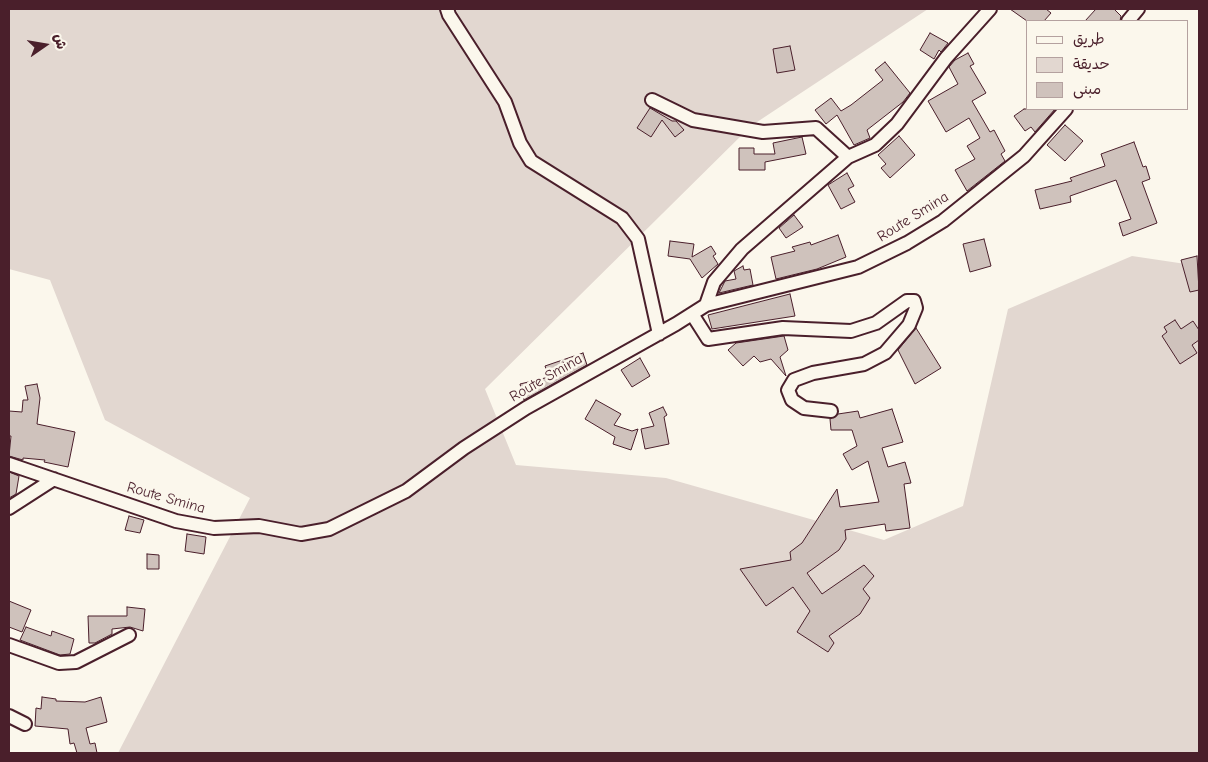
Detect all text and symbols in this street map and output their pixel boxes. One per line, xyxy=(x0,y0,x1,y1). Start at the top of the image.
north arrow xyxy=(20,20,70,70)
legend xyxy=(1026,20,1188,110)
text: طريق xyxy=(1073,30,1105,48)
text: ش xyxy=(50,32,70,51)
text: حديقة xyxy=(1073,55,1110,73)
text: مبنى xyxy=(1073,80,1101,98)
street label: Route Smina xyxy=(874,188,952,246)
street label: Route Smina xyxy=(506,350,586,406)
street label: Route Smina xyxy=(125,478,207,518)

